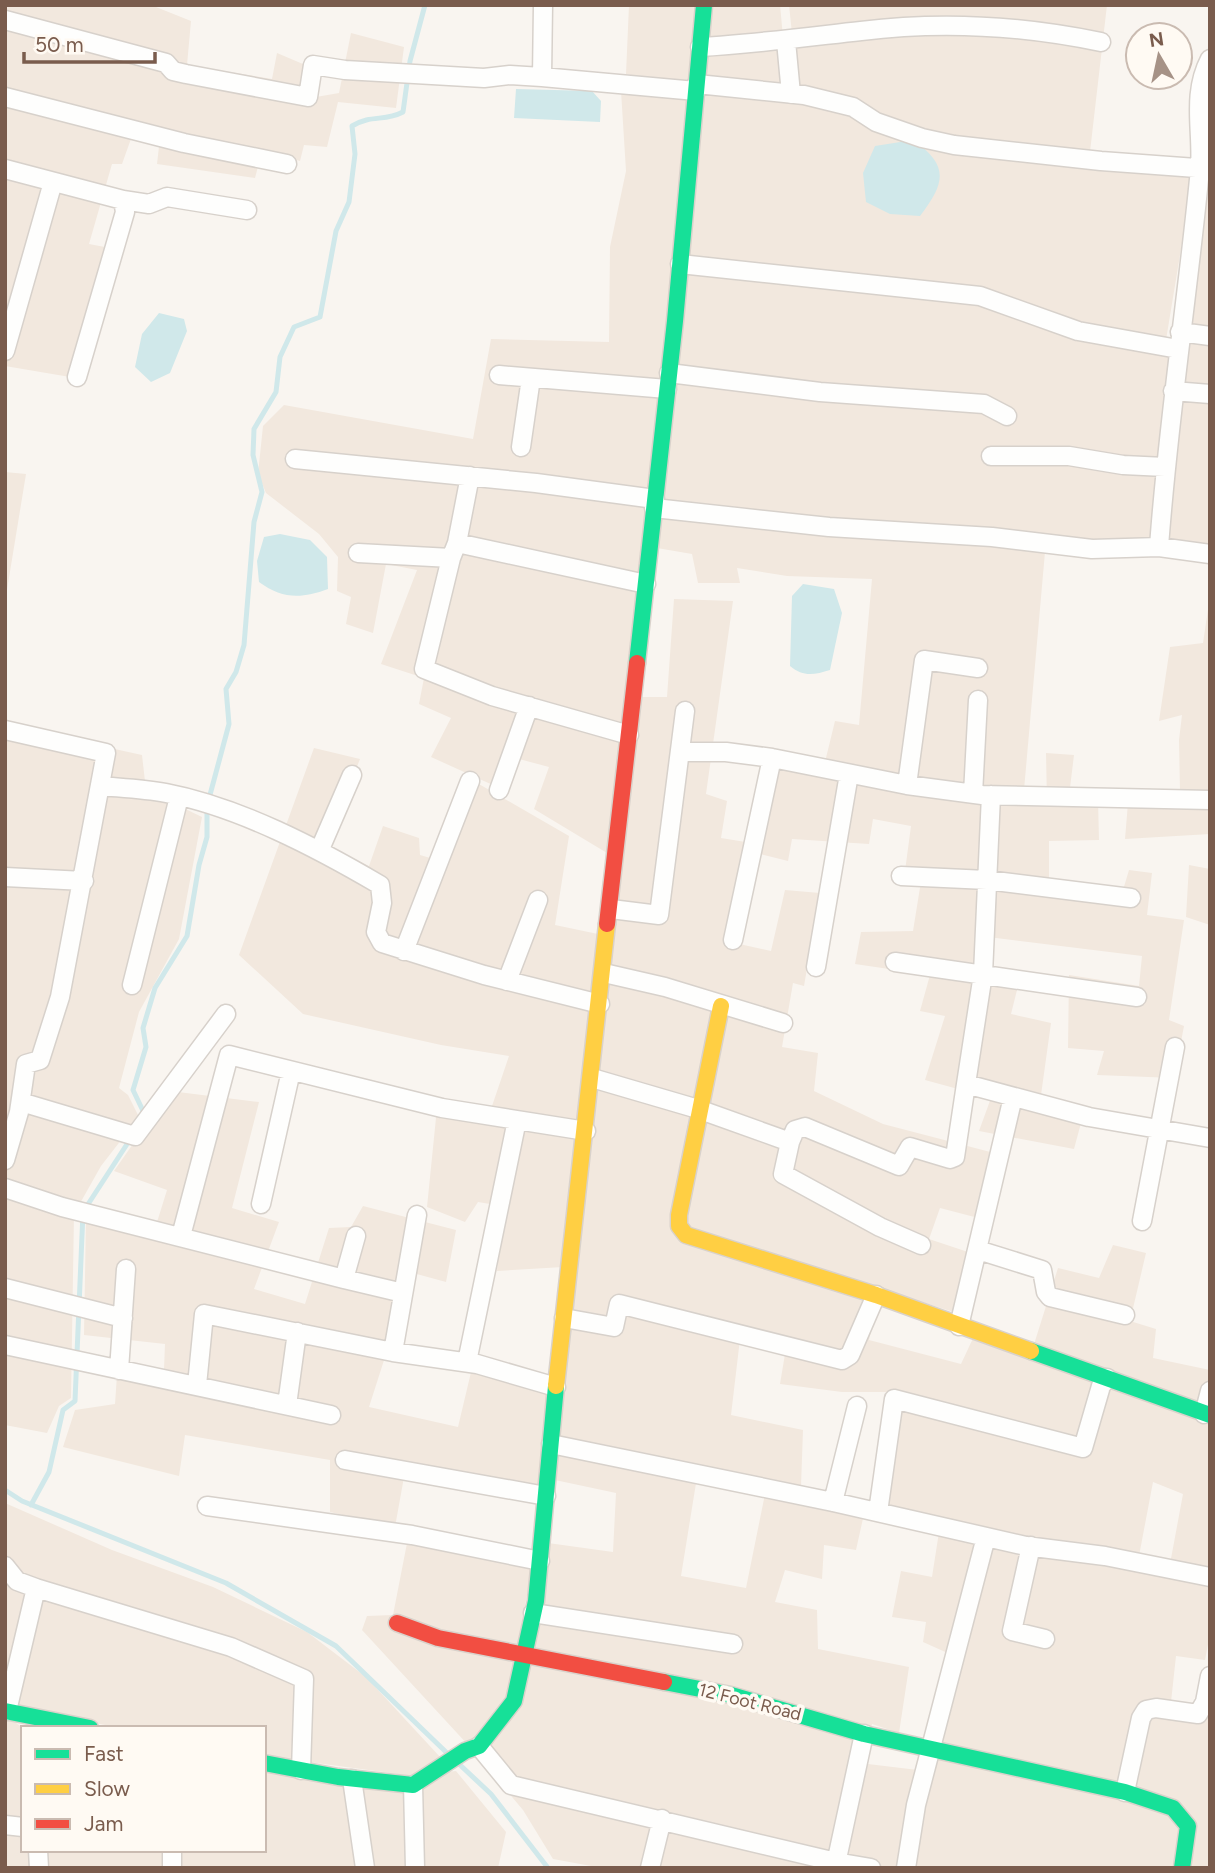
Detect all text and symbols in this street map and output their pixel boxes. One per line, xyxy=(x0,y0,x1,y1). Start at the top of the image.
scale bar xyxy=(24,21,156,65)
north arrow xyxy=(1124,21,1194,91)
text: N xyxy=(1147,27,1165,52)
text: 50 m xyxy=(35,32,84,57)
street label: 12 Foot Road xyxy=(696,1679,804,1725)
legend xyxy=(21,1726,266,1852)
text: Fast xyxy=(84,1741,124,1766)
text: Slow xyxy=(84,1776,130,1801)
text: Jam xyxy=(84,1811,123,1836)

